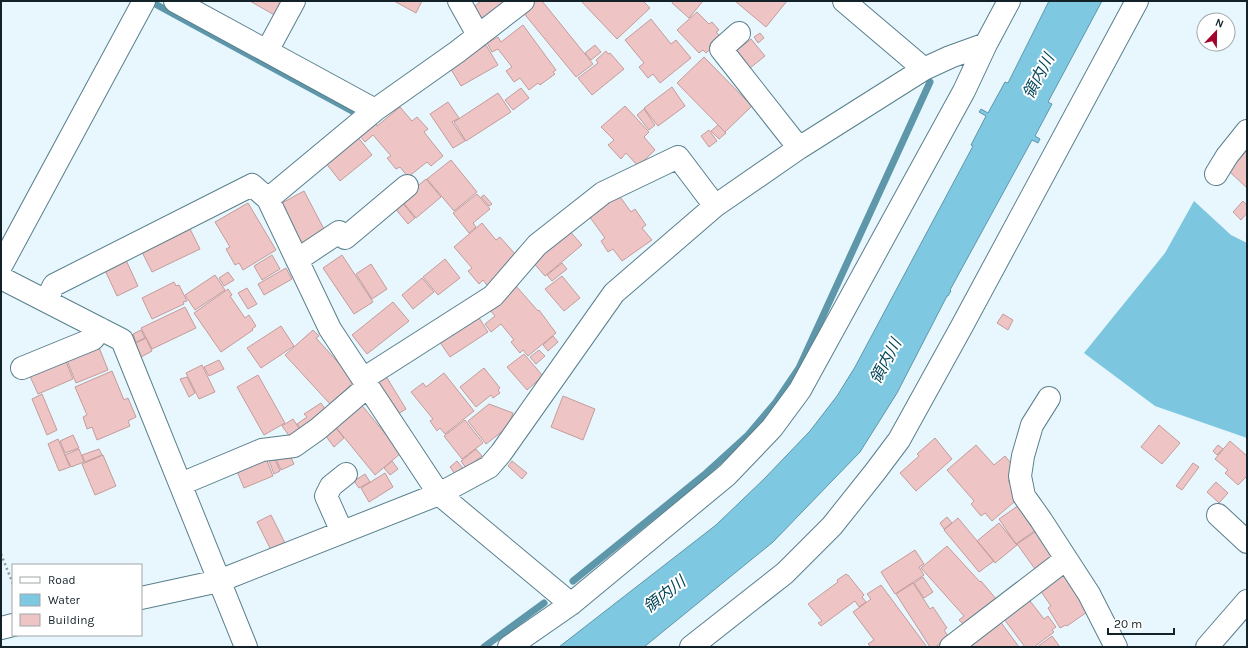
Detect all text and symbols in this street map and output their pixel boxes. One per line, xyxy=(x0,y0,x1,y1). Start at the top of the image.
north arrow xyxy=(1196,12,1236,52)
text: N xyxy=(1213,16,1226,31)
water label: 領内川 xyxy=(1019,49,1059,102)
water label: 領内川 xyxy=(866,334,906,387)
legend xyxy=(12,564,142,636)
water label: 領内川 xyxy=(640,571,691,617)
text: Road xyxy=(48,573,76,587)
text: Water xyxy=(48,593,81,607)
scale bar xyxy=(1108,610,1174,636)
text: Building xyxy=(48,613,95,627)
text: 20 m xyxy=(1114,617,1142,631)

